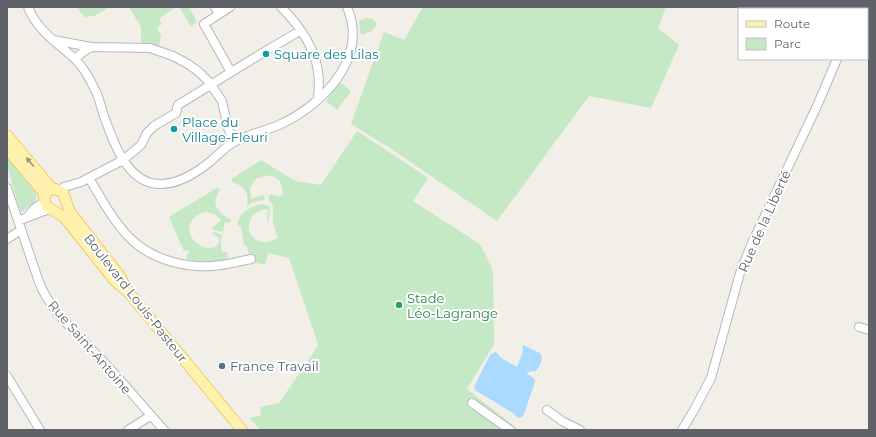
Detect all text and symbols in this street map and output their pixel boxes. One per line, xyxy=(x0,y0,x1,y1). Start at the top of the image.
legend xyxy=(738,8,868,60)
text: Route xyxy=(774,16,810,31)
text: Parc xyxy=(774,36,801,51)
place label: Square des Lilas xyxy=(274,46,379,62)
marker: Square des Lilas xyxy=(261,49,271,59)
place label: Place du Village-Fleuri xyxy=(182,114,268,145)
marker: Place du Village-Fleuri xyxy=(169,124,179,134)
one-way arrow xyxy=(25,157,34,168)
street label: Rue de la Liberté xyxy=(734,167,794,275)
street label: Boulevard Louis-Pasteur xyxy=(81,230,191,366)
place label: Stade Léo-Lagrange xyxy=(407,290,498,321)
street label: Rue Saint-Antoine xyxy=(45,297,135,397)
marker: Stade Léo-Lagrange xyxy=(394,300,404,310)
place label: France Travail xyxy=(230,358,319,374)
marker: France Travail xyxy=(217,361,227,371)

